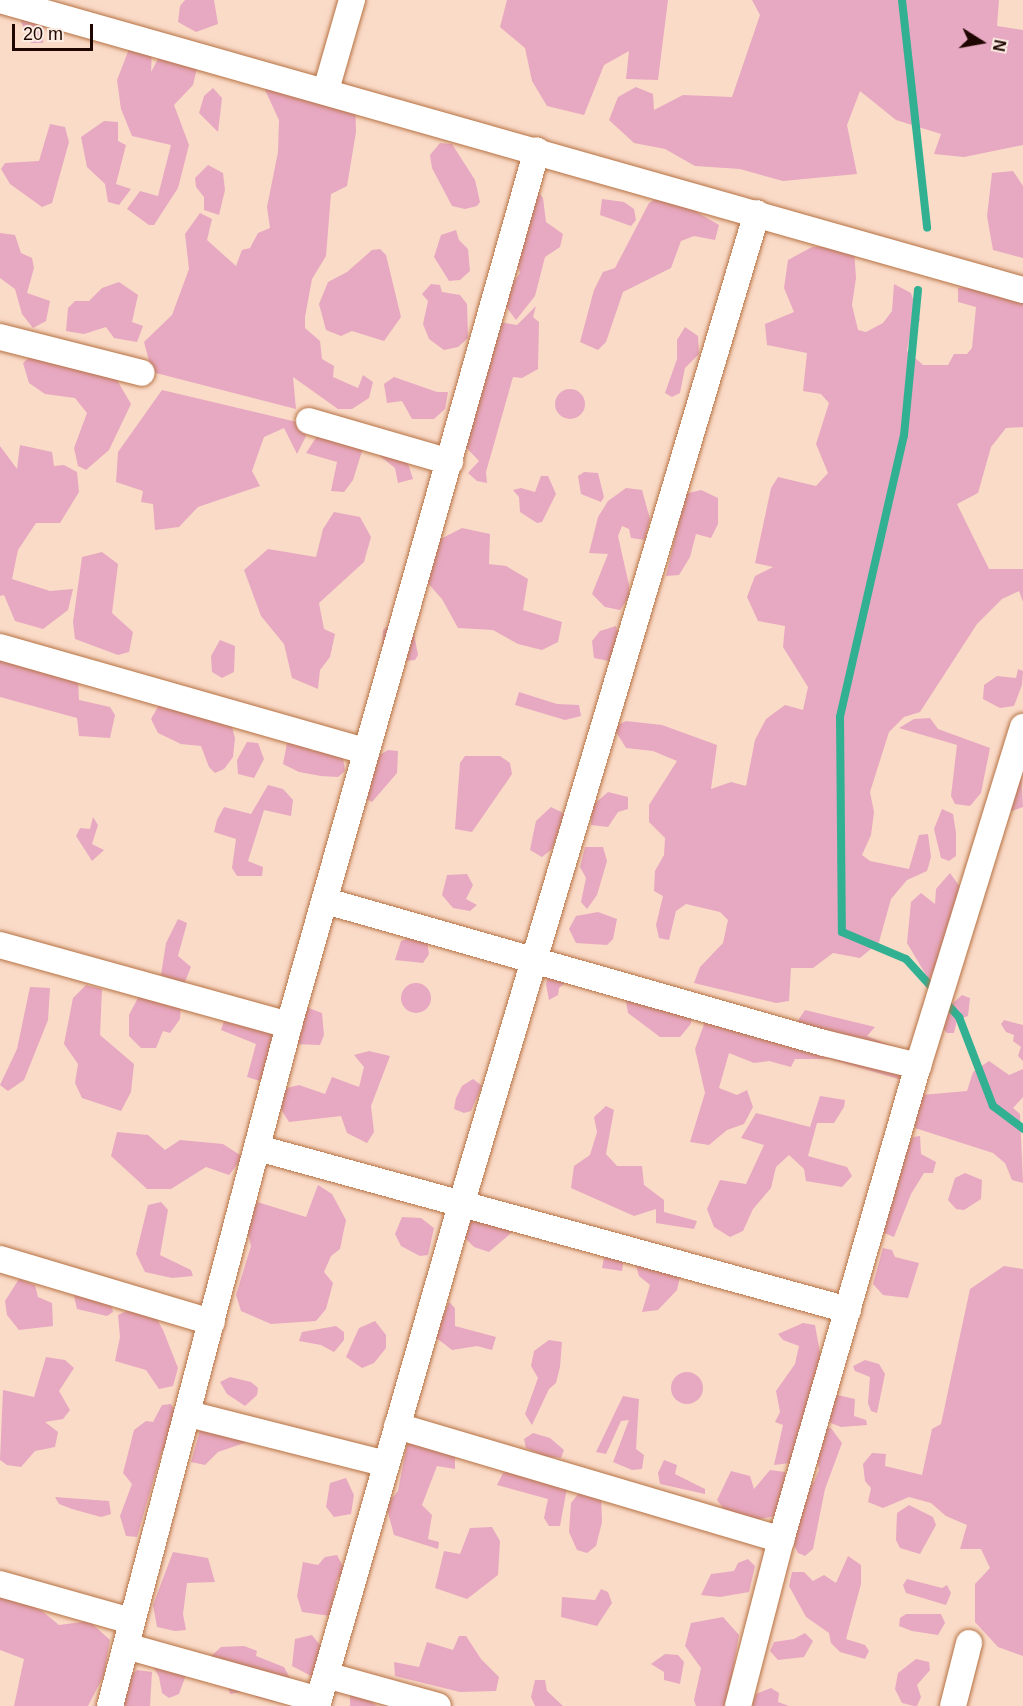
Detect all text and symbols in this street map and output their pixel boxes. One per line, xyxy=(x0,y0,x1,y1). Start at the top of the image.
scale bar xyxy=(15,12,96,50)
north arrow xyxy=(951,12,1011,72)
text: 20 m xyxy=(23,24,63,44)
text: N xyxy=(990,38,1009,53)

